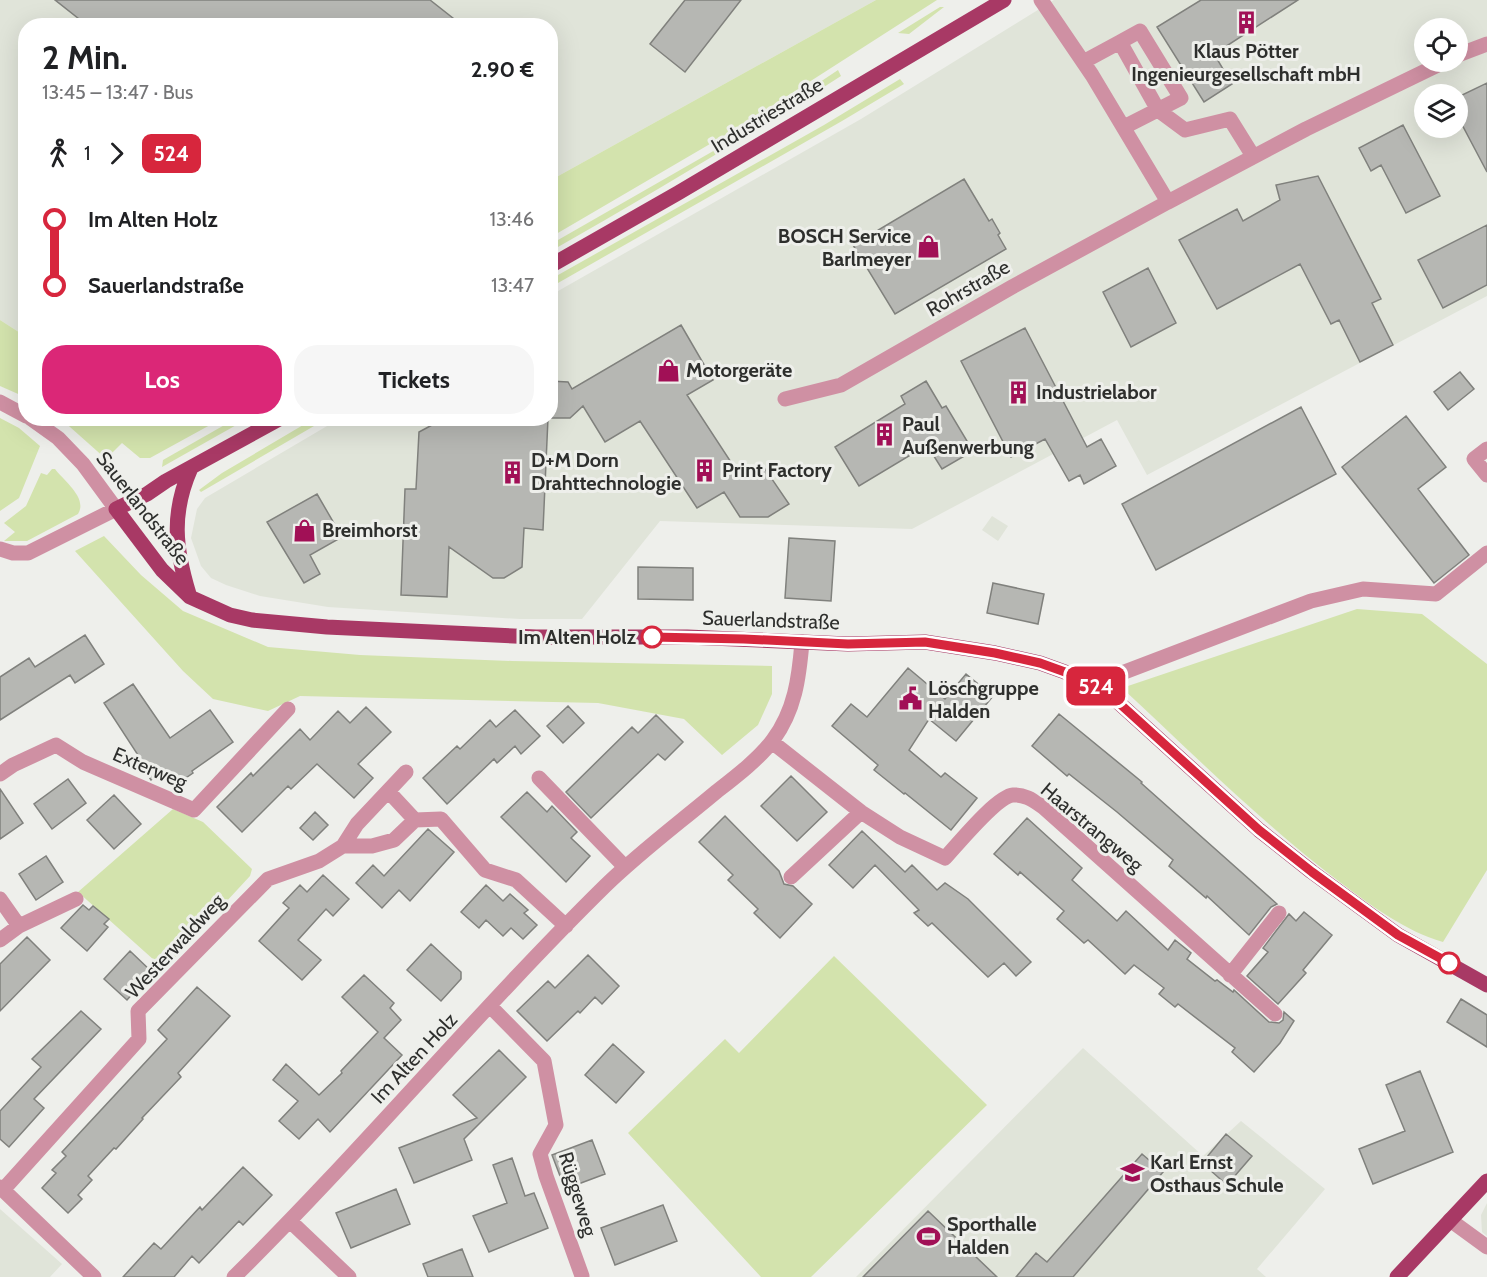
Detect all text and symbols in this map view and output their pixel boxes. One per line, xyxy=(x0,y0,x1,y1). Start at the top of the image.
building icon: Klaus Pötter Ingenieurgesellschaft mbH xyxy=(1233,10,1259,36)
map controls xyxy=(1414,18,1468,138)
button: locate xyxy=(1414,18,1468,72)
text: 2 Min. xyxy=(42,37,128,77)
place label: Klaus Pötter Ingenieurgesellschaft mbH xyxy=(1131,39,1361,86)
text: 2.90 € xyxy=(471,56,534,83)
street label: Industriestraße xyxy=(707,72,827,158)
text: 13:45 – 13:47 · Bus xyxy=(42,80,193,104)
button: layers xyxy=(1414,84,1468,138)
icon: walk xyxy=(42,137,75,170)
icon: forward xyxy=(100,137,133,170)
text: 1 xyxy=(84,141,91,165)
text: 524 xyxy=(154,141,189,166)
text: Im Alten Holz xyxy=(88,206,218,233)
text: 13:46 xyxy=(490,207,534,231)
place label: BOSCH Service Barlmeyer xyxy=(778,224,911,271)
shop icon: BOSCH Service Barlmeyer xyxy=(916,234,942,260)
street label: Rohrstraße xyxy=(922,255,1014,321)
text: Sauerlandstraße xyxy=(88,272,244,299)
text: 13:47 xyxy=(491,273,534,297)
button: Los xyxy=(42,345,282,414)
button: Tickets xyxy=(294,345,534,414)
shop icon: Motorgeräte xyxy=(655,357,681,383)
place label: Motorgeräte xyxy=(686,358,792,382)
building icon: Industrielabor xyxy=(1005,379,1031,405)
place label: Industrielabor xyxy=(1036,380,1157,404)
place label: Paul Außenwerbung xyxy=(902,412,1034,459)
building icon: Paul Außenwerbung xyxy=(871,422,897,448)
street label: Sauerlandstraße xyxy=(91,446,195,570)
place label: D+M Dorn Drahttechnologie xyxy=(531,448,681,495)
building icon: Print Factory xyxy=(691,457,717,483)
place label: Print Factory xyxy=(722,458,832,482)
building icon: D+M Dorn Drahttechnologie xyxy=(500,459,526,485)
shop icon: Breimhorst xyxy=(291,517,317,543)
place label: Breimhorst xyxy=(322,518,418,542)
street label: Sauerlandstraße xyxy=(702,606,840,634)
place label: Im Alten Holz xyxy=(518,625,637,649)
marker: Im Alten Holz xyxy=(641,626,663,648)
line badge: 524 xyxy=(1062,666,1130,706)
text: 524 xyxy=(1078,674,1114,699)
place label: Löschgruppe Halden xyxy=(928,676,1039,723)
public building icon: Löschgruppe Halden xyxy=(897,686,923,712)
street label: Exterweg xyxy=(109,742,192,795)
street label: Haarstrangweg xyxy=(1036,777,1149,877)
street label: Westerwaldweg xyxy=(120,888,230,1003)
unlabelled marker xyxy=(1438,952,1460,974)
street label: Im Alten Holz xyxy=(366,1008,462,1108)
street label: Rüggeweg xyxy=(554,1149,603,1240)
place label: Karl Ernst Osthaus Schule xyxy=(1150,1150,1283,1197)
school or university icon: Karl Ernst Osthaus Schule xyxy=(1119,1160,1145,1186)
place label: Sporthalle Halden xyxy=(947,1212,1037,1259)
sports icon: Sporthalle Halden xyxy=(916,1223,942,1249)

